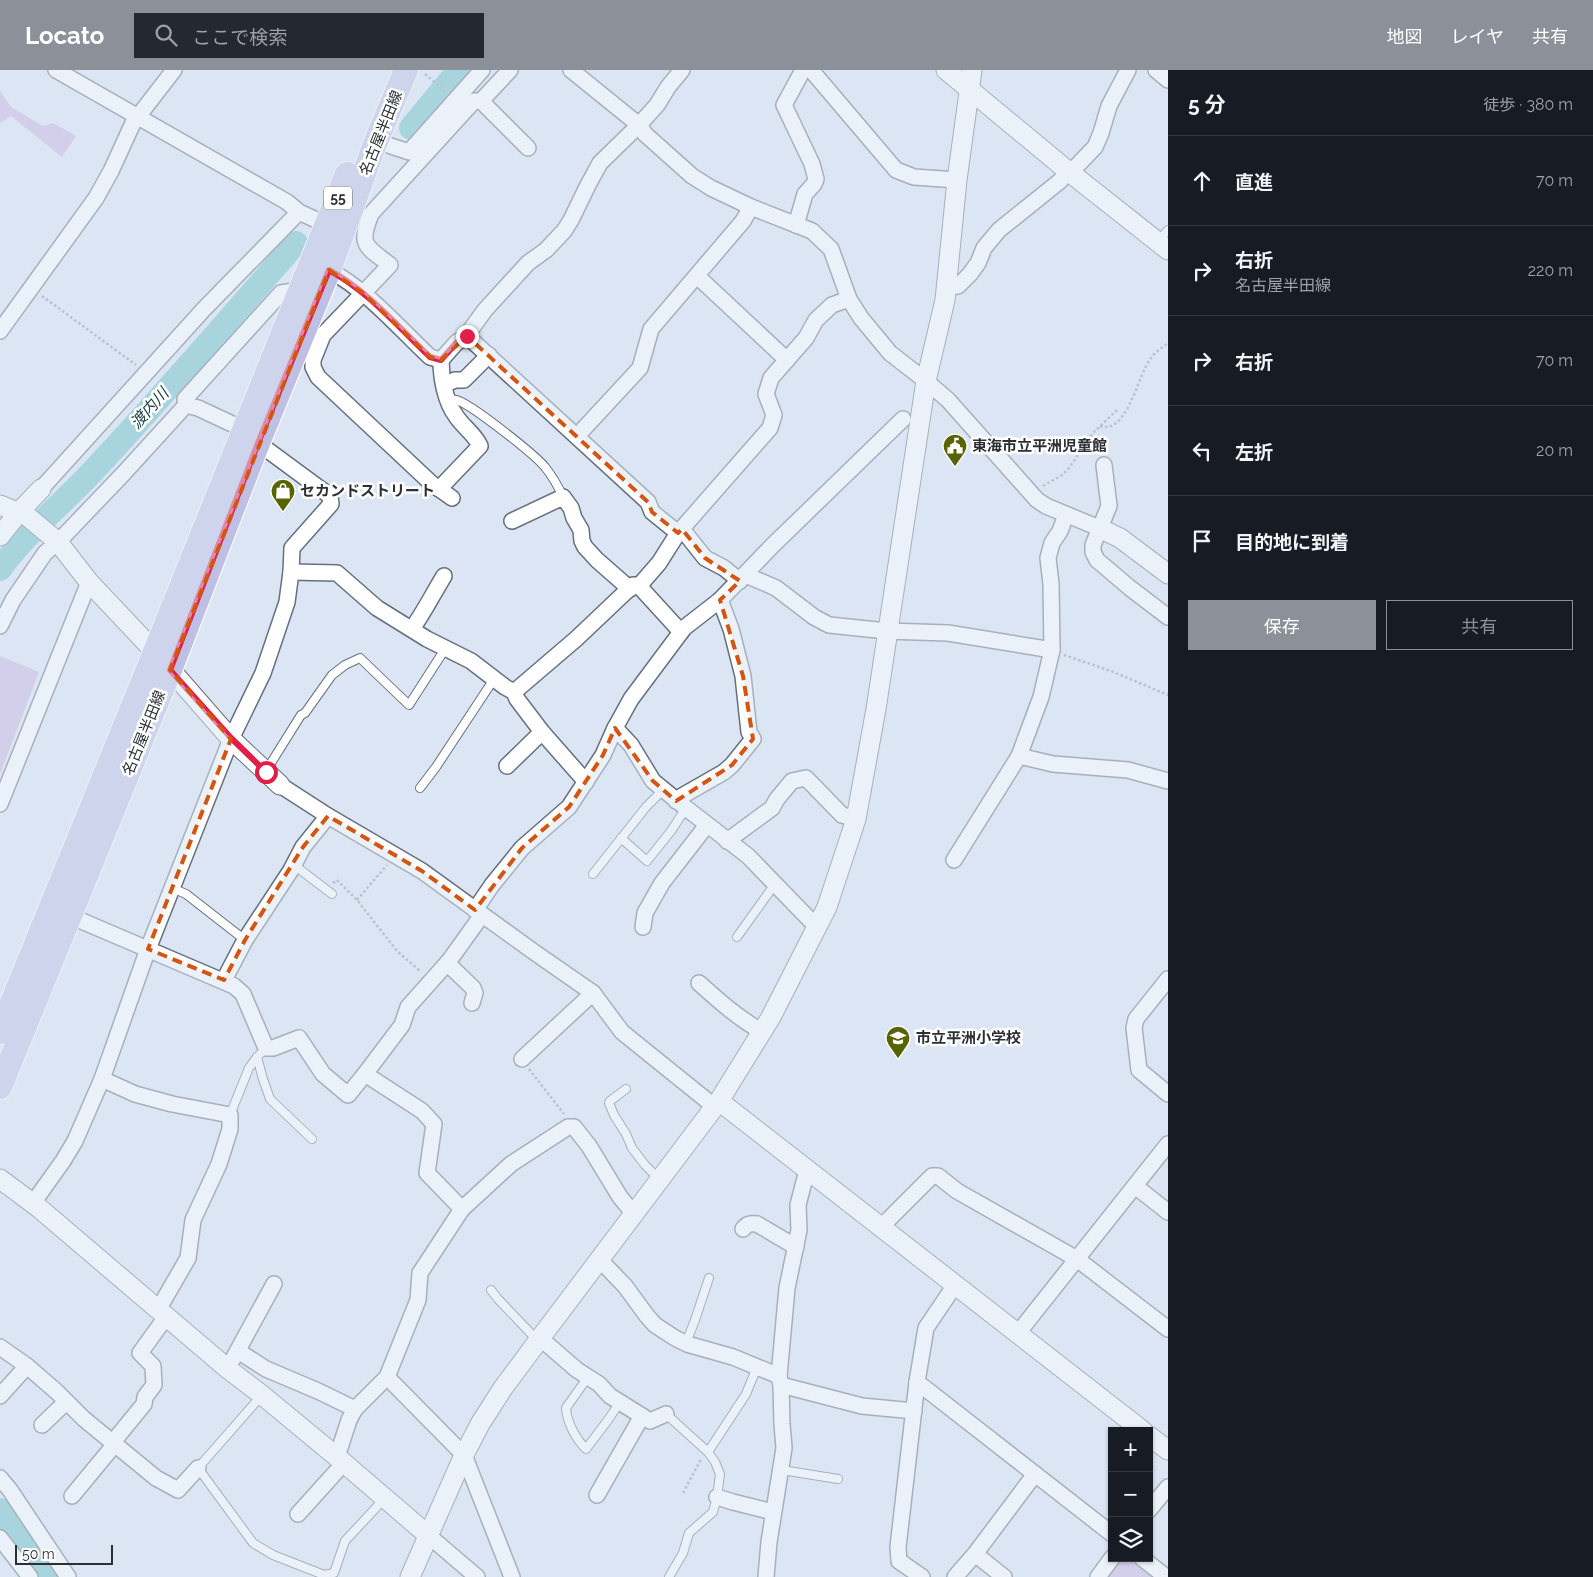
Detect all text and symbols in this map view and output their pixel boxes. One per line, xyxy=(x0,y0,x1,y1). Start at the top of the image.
search box xyxy=(134,13,484,58)
text: Locato xyxy=(25,21,104,50)
icon: search xyxy=(152,21,180,49)
text: ここで検索 xyxy=(192,26,287,48)
text: 地図 xyxy=(1387,26,1423,47)
text: レイヤ xyxy=(1451,26,1504,47)
text: 共有 xyxy=(1532,26,1568,47)
street label: 名古屋半田線 xyxy=(356,88,406,178)
text: 5 分 xyxy=(1188,92,1226,117)
text: 徒歩 · 380 m xyxy=(1483,95,1573,114)
icon: ahead xyxy=(1188,167,1216,195)
text: 直進 xyxy=(1235,171,1273,193)
text: 70 m xyxy=(1536,171,1573,190)
road number: 55 xyxy=(324,186,352,210)
text: 右折 xyxy=(1235,249,1273,271)
icon: right xyxy=(1188,257,1216,285)
text: 220 m xyxy=(1528,261,1573,280)
text: 名古屋半田線 xyxy=(1235,276,1331,295)
route end xyxy=(456,325,479,348)
icon: right xyxy=(1188,347,1216,375)
text: 右折 xyxy=(1235,351,1273,373)
text: 70 m xyxy=(1536,351,1573,370)
water label: 渡内川 xyxy=(126,383,174,433)
public building icon: 東海市立平洲児童館 xyxy=(942,433,968,467)
place label: 東海市立平洲児童館 xyxy=(972,437,1107,455)
icon: left xyxy=(1188,437,1216,465)
text: 左折 xyxy=(1235,441,1273,463)
text: 20 m xyxy=(1536,441,1573,460)
shop icon: セカンドストリート xyxy=(270,478,296,512)
place label: セカンドストリート xyxy=(300,482,435,500)
icon: arrive xyxy=(1188,527,1216,555)
text: 目的地に到着 xyxy=(1235,531,1349,553)
button: 保存 xyxy=(1188,600,1376,650)
button: 共有 xyxy=(1386,600,1573,650)
street label: 名古屋半田線 xyxy=(119,688,169,778)
route start xyxy=(255,761,278,784)
school or university icon: 市立平洲小学校 xyxy=(885,1025,911,1059)
place label: 市立平洲小学校 xyxy=(916,1029,1021,1047)
map controls xyxy=(1108,1427,1153,1562)
button: + xyxy=(1108,1427,1153,1472)
button: − xyxy=(1108,1472,1153,1517)
button: layers xyxy=(1108,1517,1153,1562)
scale bar xyxy=(15,1542,112,1565)
text: 50 m xyxy=(22,1546,55,1562)

